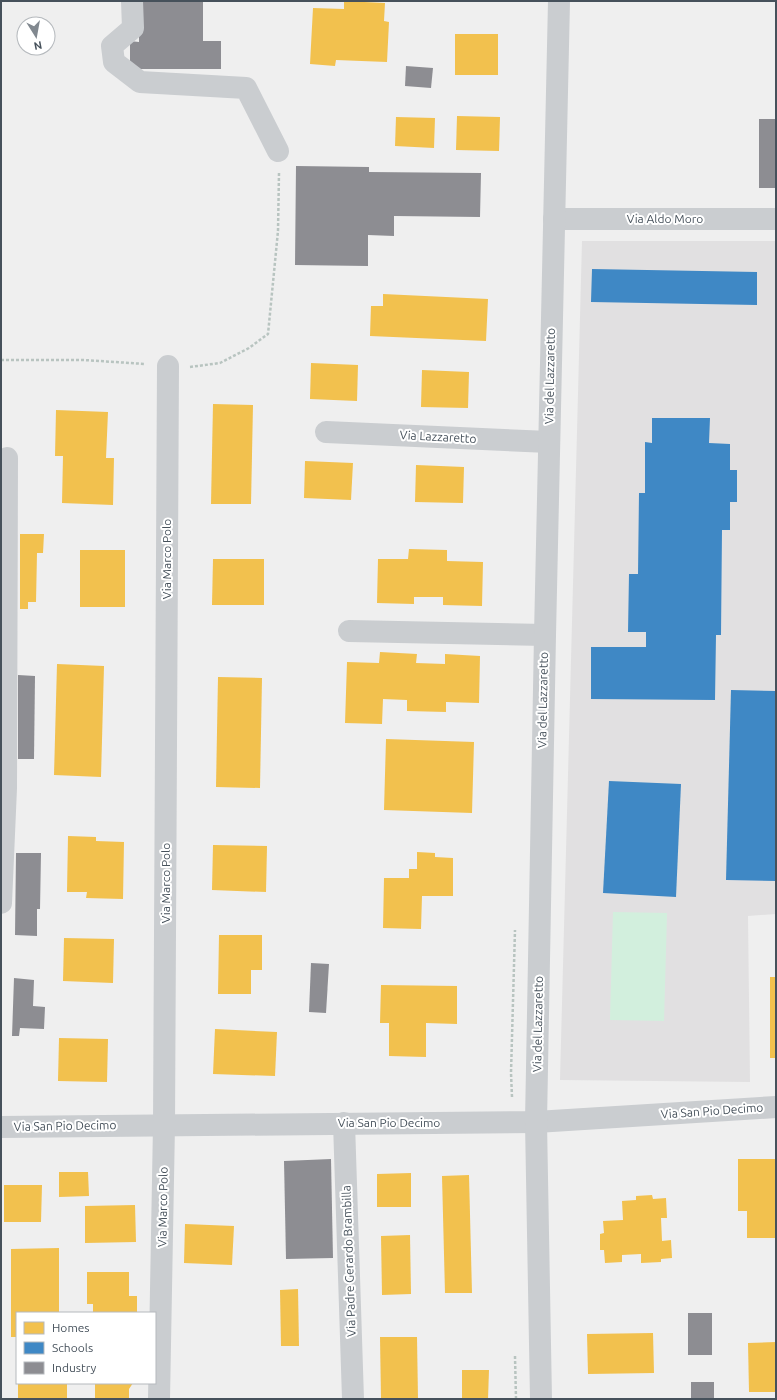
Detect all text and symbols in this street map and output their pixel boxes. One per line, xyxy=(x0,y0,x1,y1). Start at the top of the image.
north arrow xyxy=(16,16,56,56)
text: N xyxy=(33,39,43,52)
street label: Via Aldo Moro xyxy=(627,212,703,225)
street label: Via del Lazzaretto xyxy=(542,328,557,424)
street label: Via Lazzaretto xyxy=(399,428,477,445)
street label: Via Marco Polo xyxy=(160,519,173,599)
street label: Via del Lazzaretto xyxy=(535,652,550,748)
street label: Via Marco Polo xyxy=(159,843,172,923)
street label: Via del Lazzaretto xyxy=(530,976,545,1072)
street label: Via San Pio Decimo xyxy=(660,1100,764,1121)
street label: Via San Pio Decimo xyxy=(338,1116,440,1129)
street label: Via San Pio Decimo xyxy=(14,1118,116,1133)
street label: Via Marco Polo xyxy=(155,1167,170,1247)
street label: Via Padre Gerardo Brambilla xyxy=(339,1185,358,1337)
legend xyxy=(16,1312,156,1384)
text: Homes xyxy=(52,1321,90,1334)
text: Schools xyxy=(52,1341,93,1354)
text: Industry xyxy=(52,1361,97,1374)

